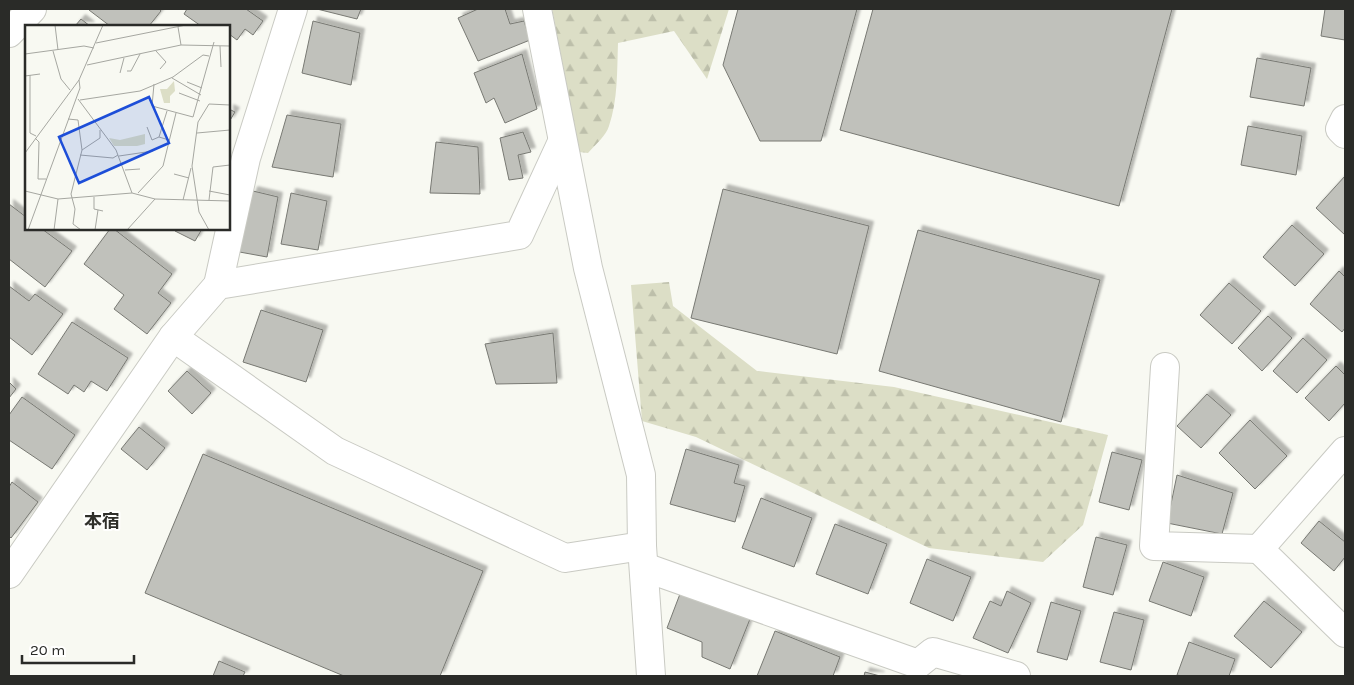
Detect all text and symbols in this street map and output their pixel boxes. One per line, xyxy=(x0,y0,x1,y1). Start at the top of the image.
inset map xyxy=(25,25,230,230)
district label: 本宿 xyxy=(84,510,120,532)
scale bar xyxy=(22,632,135,664)
text: 20 m xyxy=(30,641,65,659)

